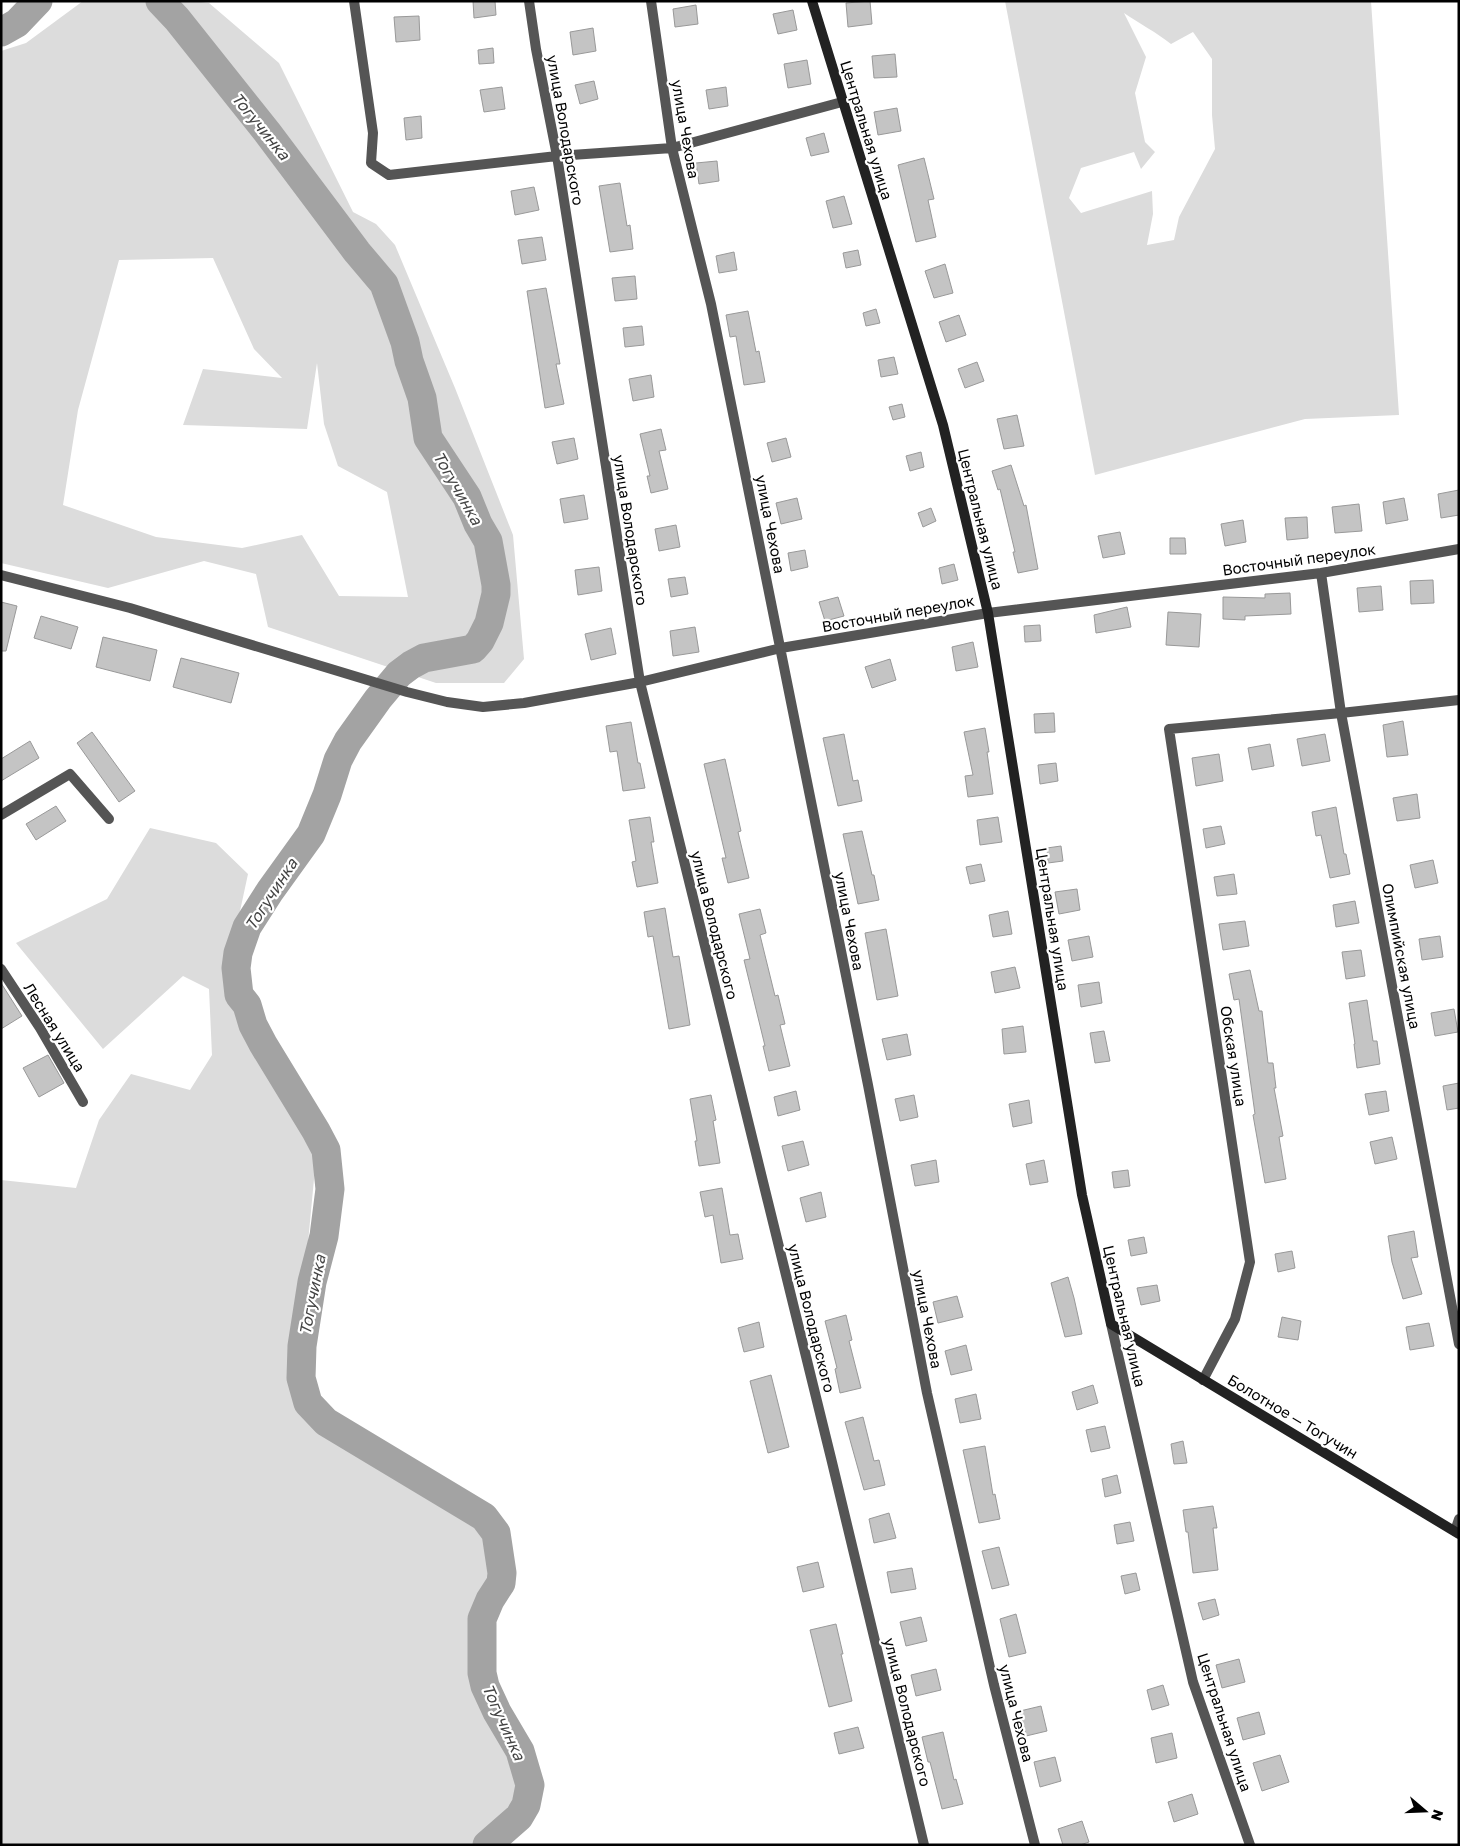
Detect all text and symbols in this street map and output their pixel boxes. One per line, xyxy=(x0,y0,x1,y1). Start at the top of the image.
street label: улица Володарского xyxy=(544,53,588,207)
street label: Центральная улица xyxy=(837,58,897,202)
street label: улица Чехова xyxy=(668,78,704,180)
water label: Тогучинка xyxy=(228,88,295,165)
street label: Центральная улица xyxy=(955,447,1007,591)
water label: Тогучинка xyxy=(429,448,487,529)
street label: улица Володарского xyxy=(610,453,652,607)
street label: улица Чехова xyxy=(753,473,789,575)
street label: Восточный переулок xyxy=(1221,539,1377,579)
street label: Восточный переулок xyxy=(820,591,976,635)
street label: Центральная улица xyxy=(1033,846,1073,992)
street label: улица Володарского xyxy=(688,849,742,1001)
water label: Тогучинка xyxy=(240,854,302,934)
street label: улица Чехова xyxy=(832,870,868,972)
street label: Олимпийская улица xyxy=(1379,882,1425,1030)
street label: Лесная улица xyxy=(20,979,90,1075)
street label: Обская улица xyxy=(1217,1005,1251,1107)
street label: улица Володарского xyxy=(785,1242,839,1394)
street label: Центральная улица xyxy=(1100,1243,1150,1389)
water label: Тогучинка xyxy=(294,1252,330,1337)
street label: улица Чехова xyxy=(910,1268,946,1370)
street label: Болотное — Тогучин xyxy=(1225,1370,1361,1462)
street label: улица Володарского xyxy=(881,1636,935,1788)
street label: Центральная улица xyxy=(1194,1650,1256,1794)
street label: улица Чехова xyxy=(996,1662,1038,1764)
water label: Тогучинка xyxy=(478,1681,530,1764)
north arrow xyxy=(1400,1786,1450,1836)
text: N xyxy=(1428,1808,1448,1823)

